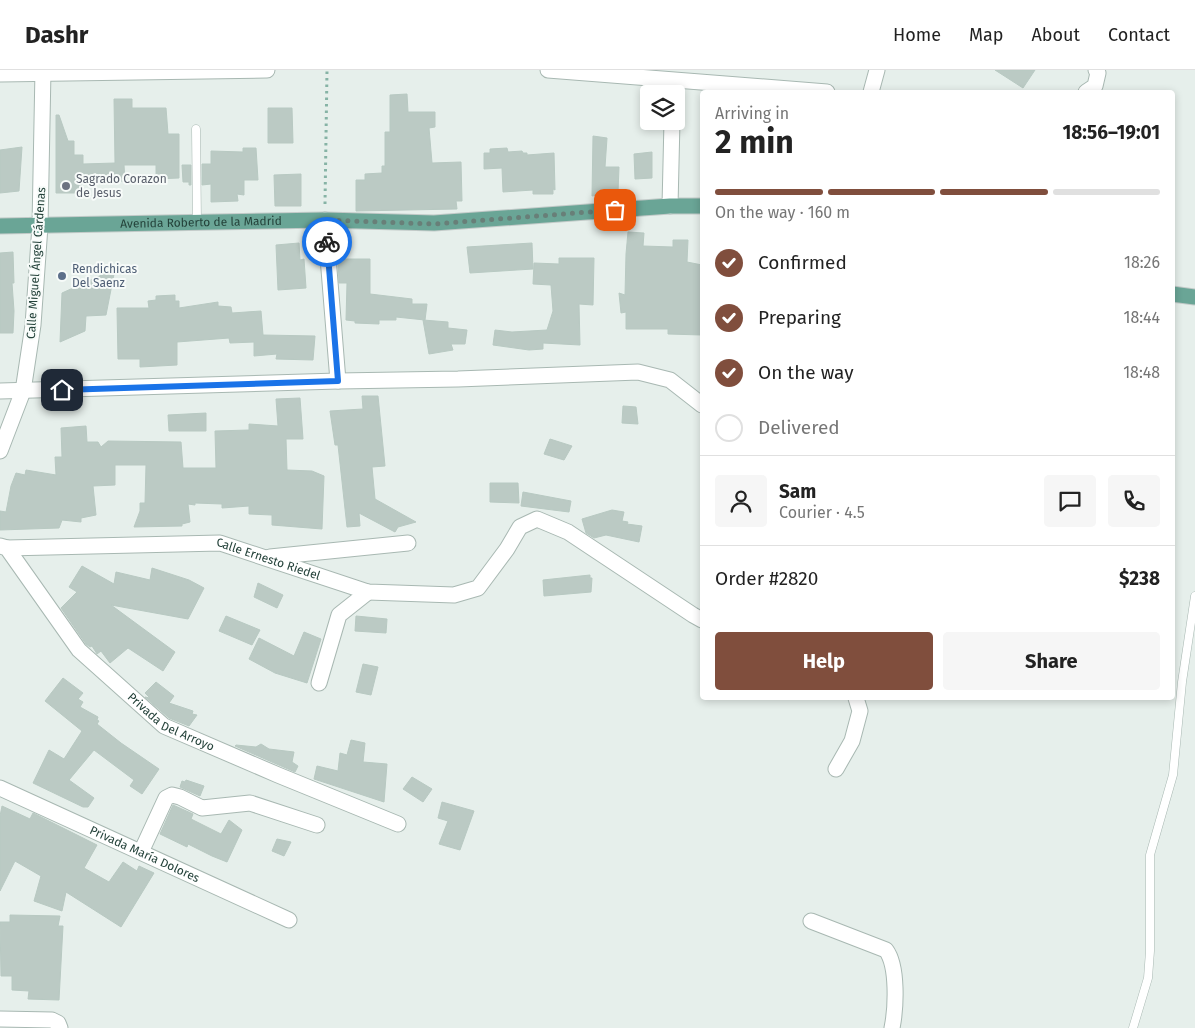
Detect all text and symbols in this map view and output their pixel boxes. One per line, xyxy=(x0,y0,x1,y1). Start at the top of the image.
text: Dashr xyxy=(25,21,88,49)
text: Home xyxy=(893,24,941,46)
text: Map xyxy=(969,24,1003,46)
text: About xyxy=(1031,24,1080,46)
text: Contact xyxy=(1108,24,1170,46)
map controls xyxy=(640,85,685,130)
button: layers xyxy=(640,85,685,130)
text: Arriving in xyxy=(715,104,789,123)
text: 18:56–19:01 xyxy=(1062,121,1160,144)
text: 2 min xyxy=(715,123,794,161)
place label: Sagrado Corazon de Jesus xyxy=(76,172,167,200)
marker: Sagrado Corazon de Jesus xyxy=(60,180,72,192)
street label: Calle Miguel Ángel Cárdenas xyxy=(23,186,48,339)
pin xyxy=(594,189,636,231)
icon: bag xyxy=(601,196,629,224)
text: On the way · 160 m xyxy=(715,203,850,222)
street label: Avenida Roberto de la Madrid xyxy=(120,214,282,231)
courier xyxy=(302,217,352,267)
icon: bike xyxy=(313,228,341,256)
icon: check xyxy=(715,249,743,277)
text: Confirmed xyxy=(758,251,847,274)
text: 18:26 xyxy=(1124,253,1160,272)
place label: Rendichicas Del Saenz xyxy=(72,262,137,290)
marker: Rendichicas Del Saenz xyxy=(56,270,68,282)
icon: check xyxy=(715,304,743,332)
text: Preparing xyxy=(758,306,841,329)
text: 18:44 xyxy=(1123,308,1160,327)
icon: check xyxy=(715,359,743,387)
text: On the way xyxy=(758,361,854,384)
text: 18:48 xyxy=(1123,363,1160,382)
pin xyxy=(41,369,83,411)
icon: home xyxy=(48,376,76,404)
text: Delivered xyxy=(758,416,840,439)
button: person xyxy=(715,475,767,527)
button: chat xyxy=(1044,475,1096,527)
button: phone xyxy=(1108,475,1160,527)
text: Sam xyxy=(779,480,816,503)
text: Courier · 4.5 xyxy=(779,503,865,522)
street label: Calle Ernesto Riedel xyxy=(216,536,323,583)
text: Order #2820 xyxy=(715,567,818,590)
text: $238 xyxy=(1119,567,1160,590)
button: Help xyxy=(715,632,933,690)
button: Share xyxy=(943,632,1160,690)
street label: Privada Del Arroyo xyxy=(125,690,216,754)
street label: Privada María Dolores xyxy=(87,823,202,885)

